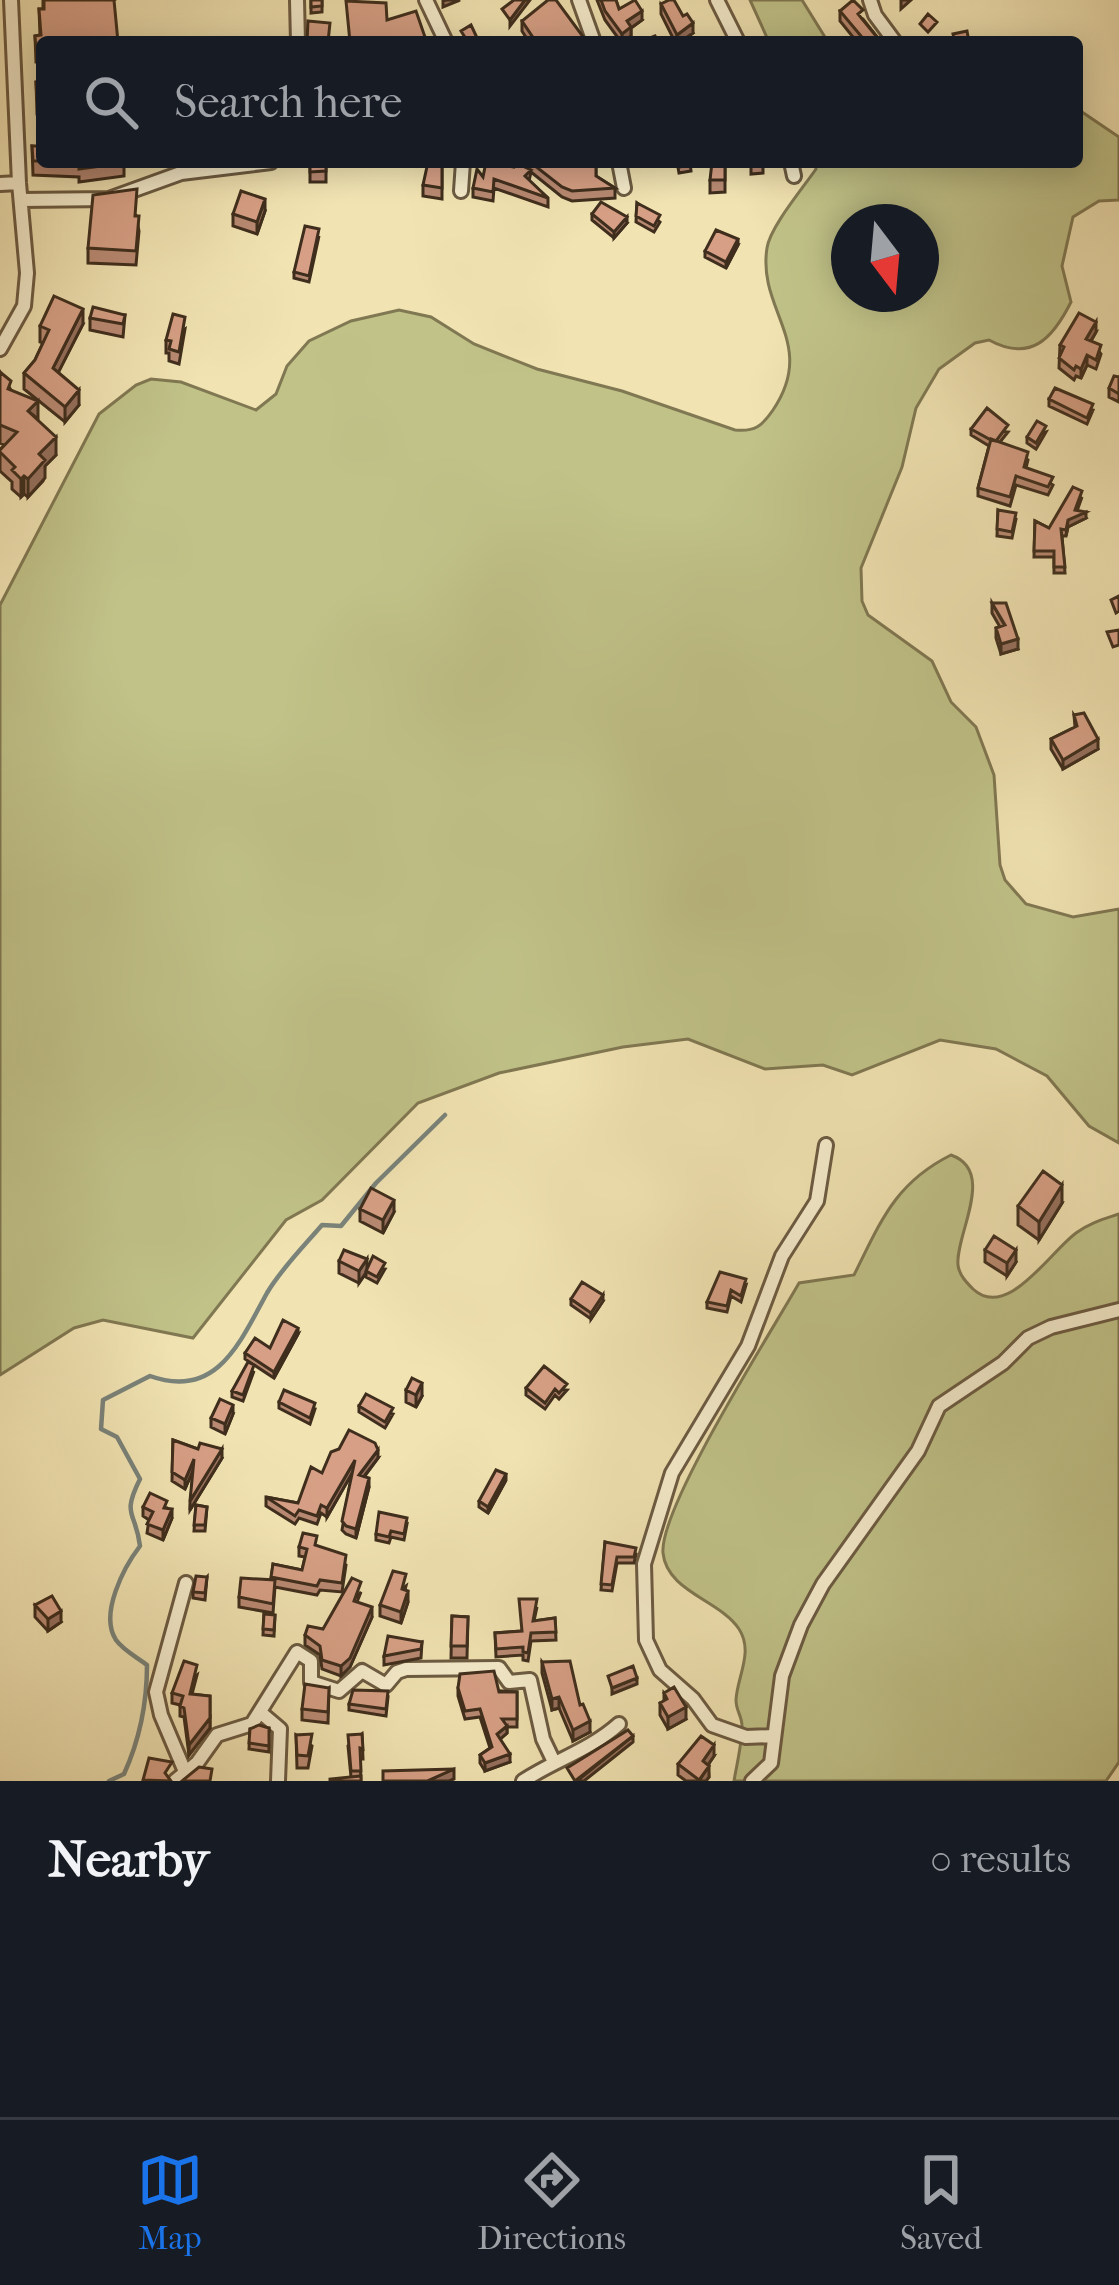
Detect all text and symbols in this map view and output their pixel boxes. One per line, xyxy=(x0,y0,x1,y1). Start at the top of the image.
search box xyxy=(36,36,1083,168)
icon: search xyxy=(78,69,144,135)
text: Search here xyxy=(174,76,402,129)
north arrow xyxy=(831,204,939,312)
text: Nearby xyxy=(48,1829,209,1889)
text: 0 results xyxy=(930,1836,1071,1882)
tab: Map xyxy=(137,2147,203,2258)
tab: Directions xyxy=(477,2147,626,2258)
tab: Saved xyxy=(900,2147,982,2258)

